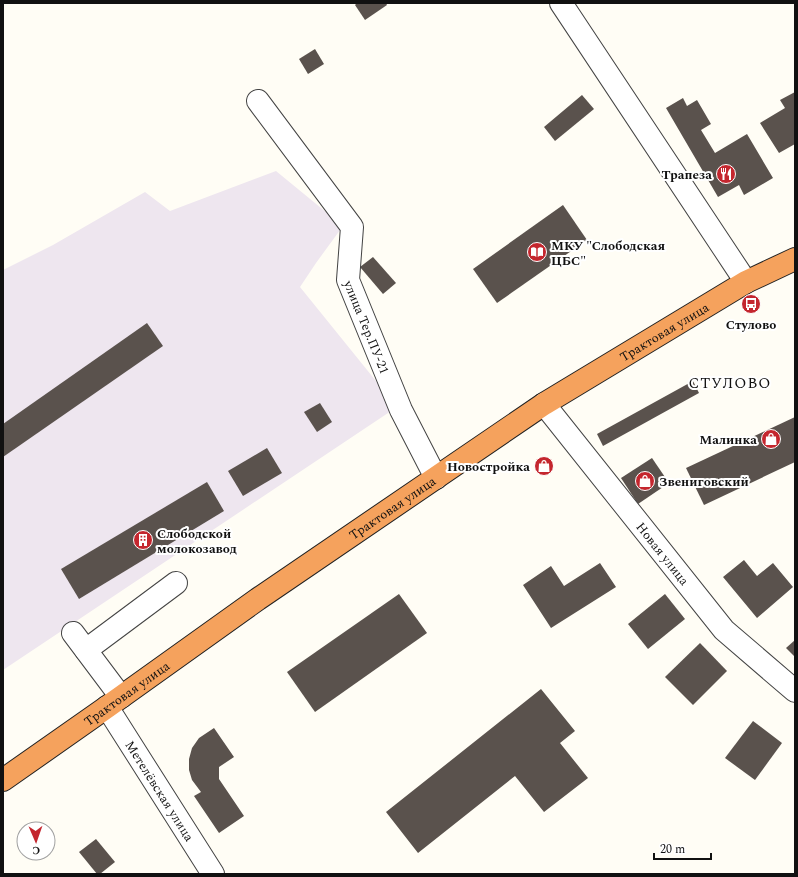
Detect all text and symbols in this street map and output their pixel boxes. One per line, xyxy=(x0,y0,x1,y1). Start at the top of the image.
restaurant icon: Трапеза xyxy=(715,163,737,185)
place label: Трапеза xyxy=(661,165,712,185)
place label: МКУ "Слободская ЦБС" xyxy=(551,236,665,271)
library icon: МКУ "Слободская ЦБС" xyxy=(526,241,548,263)
street label: улица Тер.ПУ-21 xyxy=(338,276,394,377)
bus stop icon: Стулово xyxy=(740,293,762,315)
street label: Трактовая улица xyxy=(616,297,714,367)
place label: Стулово xyxy=(726,315,776,335)
district label: СТУЛОВО xyxy=(689,372,771,395)
shop icon: Малинка xyxy=(760,428,782,450)
place label: Малинка xyxy=(699,430,757,450)
shop icon: Новостройка xyxy=(533,455,555,477)
place label: Новостройка xyxy=(447,457,530,477)
shop icon: Звениговский xyxy=(634,470,656,492)
street label: Трактовая улица xyxy=(345,471,441,545)
place label: Звениговский xyxy=(659,472,749,492)
street label: Новая улица xyxy=(631,518,694,591)
place label: Слободской молокозавод xyxy=(157,524,237,559)
building icon: Слободской молокозавод xyxy=(132,529,154,551)
street label: Трактовая улица xyxy=(80,656,175,731)
street label: Метелёвская улица xyxy=(120,737,199,846)
north arrow xyxy=(16,821,56,861)
scale bar xyxy=(654,835,711,861)
text: 20 m xyxy=(660,840,685,859)
text: С xyxy=(32,842,41,859)

